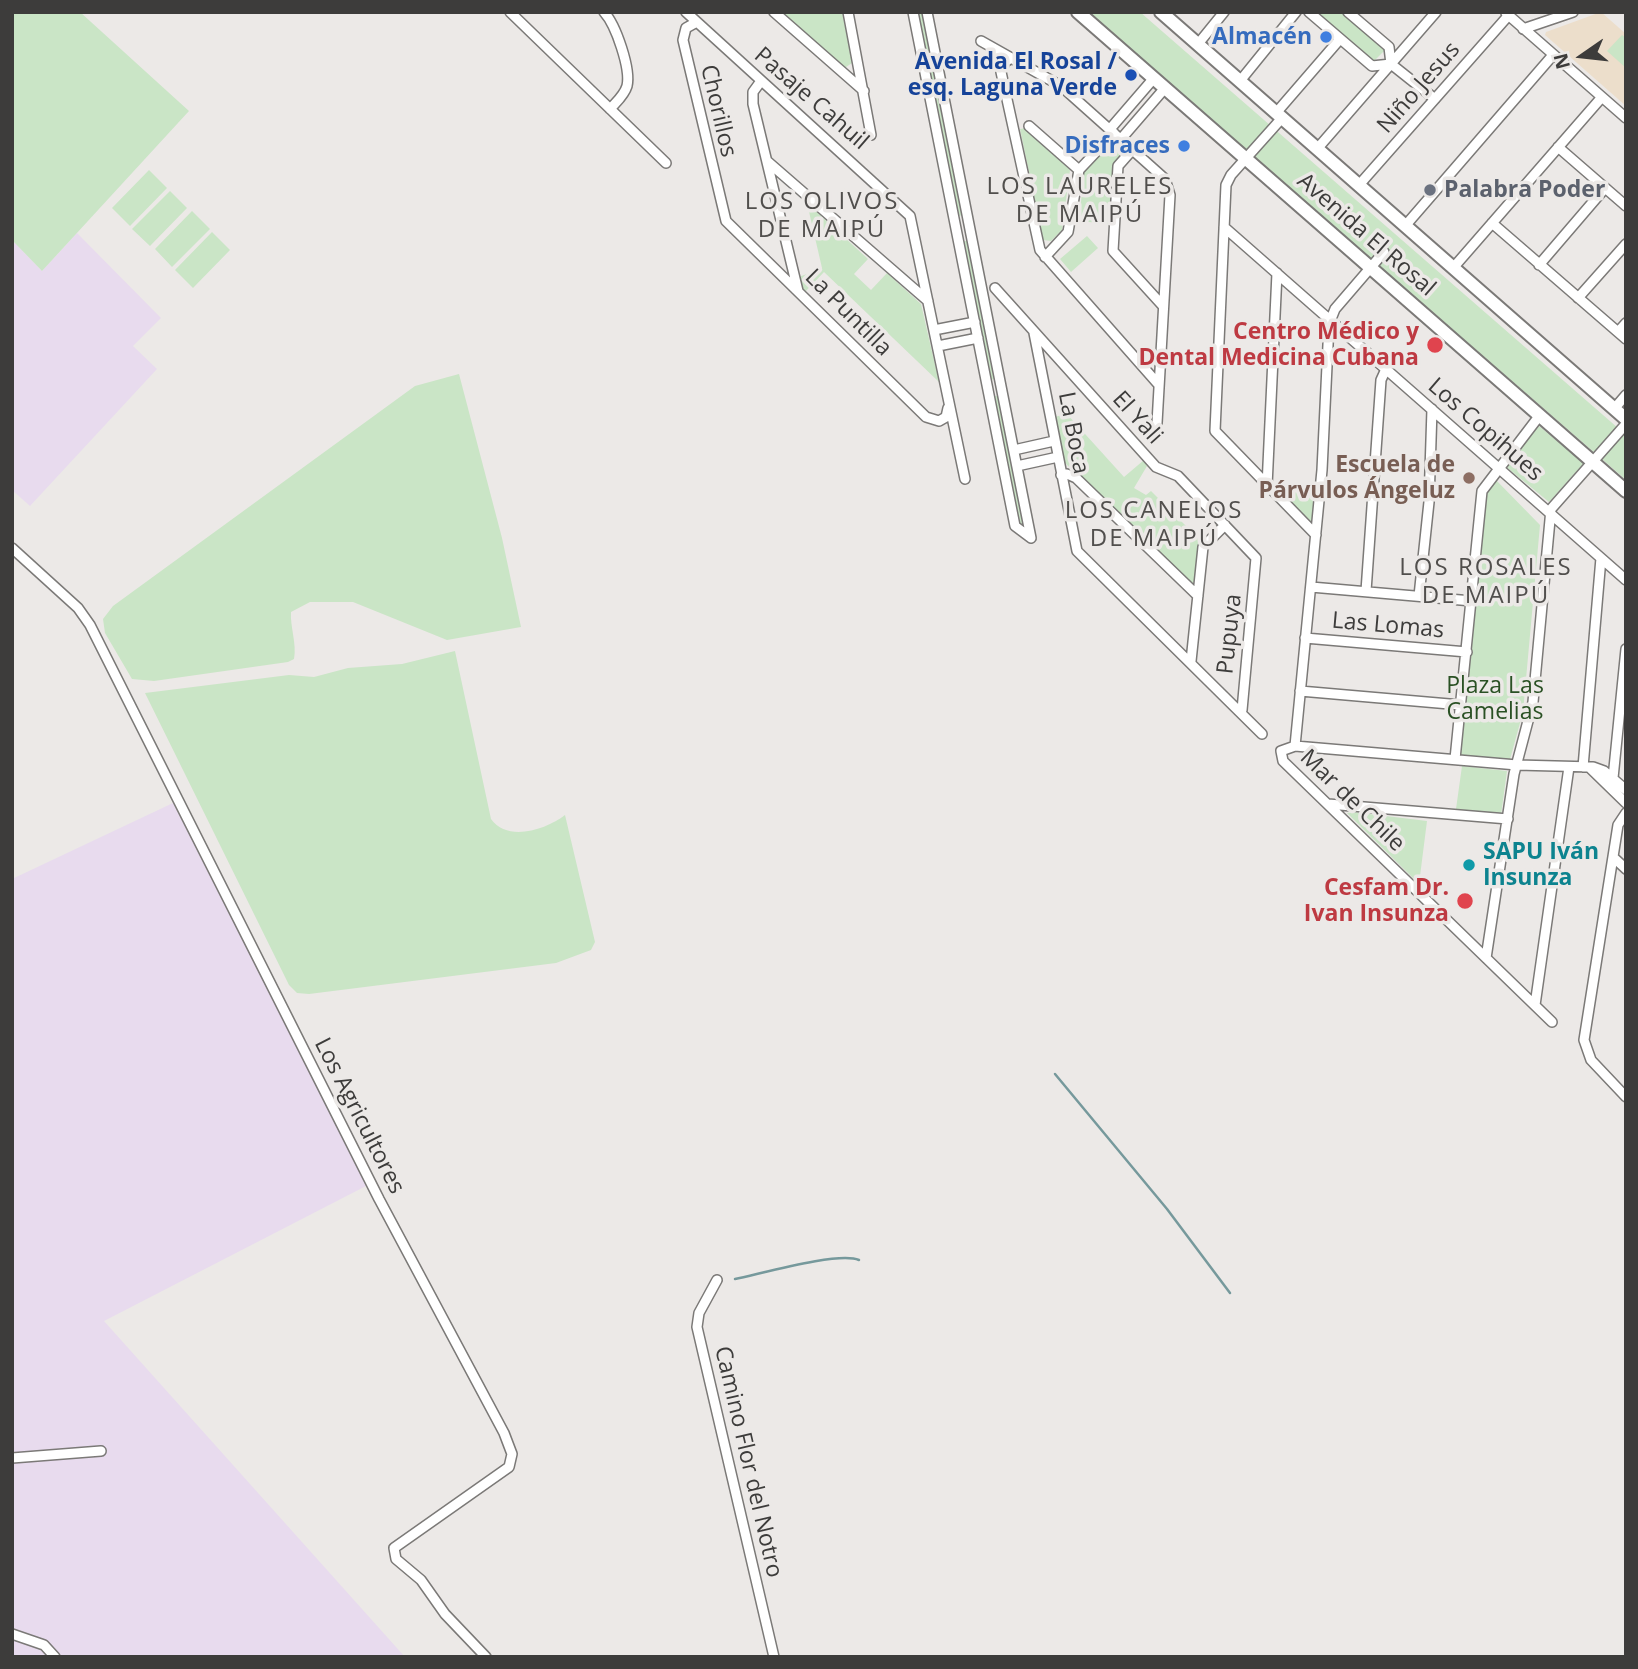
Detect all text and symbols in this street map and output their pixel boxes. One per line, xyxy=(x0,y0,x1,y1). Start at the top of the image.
north arrow xyxy=(1547,21,1617,91)
place label: Almacén xyxy=(1212,23,1312,51)
marker: Almacén xyxy=(1318,29,1334,45)
street label: Niño Jesus xyxy=(1372,37,1466,139)
street label: Pasaje Cahuil xyxy=(748,42,874,156)
place label: Avenida El Rosal / esq. Laguna Verde xyxy=(908,48,1117,102)
text: N xyxy=(1547,50,1576,72)
street label: Chorillos xyxy=(694,62,742,160)
marker: Avenida El Rosal / esq. Laguna Verde xyxy=(1123,67,1139,83)
place label: Disfraces xyxy=(1064,132,1170,160)
marker: Disfraces xyxy=(1176,138,1192,154)
street label: Avenida El Rosal xyxy=(1291,168,1441,302)
district label: LOS LAURELES DE MAIPÚ xyxy=(988,173,1172,229)
place label: Palabra Poder xyxy=(1444,176,1605,204)
marker: Palabra Poder xyxy=(1422,182,1438,198)
district label: LOS OLIVOS DE MAIPÚ xyxy=(746,188,898,244)
street label: La Puntilla xyxy=(799,264,897,362)
place label: Centro Médico y Dental Medicina Cubana xyxy=(1138,318,1419,372)
marker: Centro Médico y Dental Medicina Cubana xyxy=(1425,335,1445,355)
street label: Los Copihues xyxy=(1422,373,1548,487)
street label: El Yali xyxy=(1106,386,1168,450)
street label: La Boca xyxy=(1052,390,1094,476)
place label: Escuela de Párvulos Ángeluz xyxy=(1258,451,1455,505)
marker: Escuela de Párvulos Ángeluz xyxy=(1461,470,1477,486)
district label: LOS CANELOS DE MAIPÚ xyxy=(1066,497,1242,553)
district label: LOS ROSALES DE MAIPÚ xyxy=(1401,554,1571,610)
street label: Pupuya xyxy=(1212,593,1248,675)
street label: Las Lomas xyxy=(1331,607,1445,645)
park label: Plaza Las Camelias xyxy=(1446,672,1544,726)
street label: Mar de Chile xyxy=(1294,744,1410,858)
place label: SAPU Iván Insunza xyxy=(1483,838,1599,892)
marker: SAPU Iván Insunza xyxy=(1461,857,1477,873)
place label: Cesfam Dr. Ivan Insunza xyxy=(1304,874,1449,928)
marker: Cesfam Dr. Ivan Insunza xyxy=(1455,891,1475,911)
street label: Los Agricultores xyxy=(308,1033,410,1199)
street label: Camino Flor del Notro xyxy=(708,1344,788,1580)

